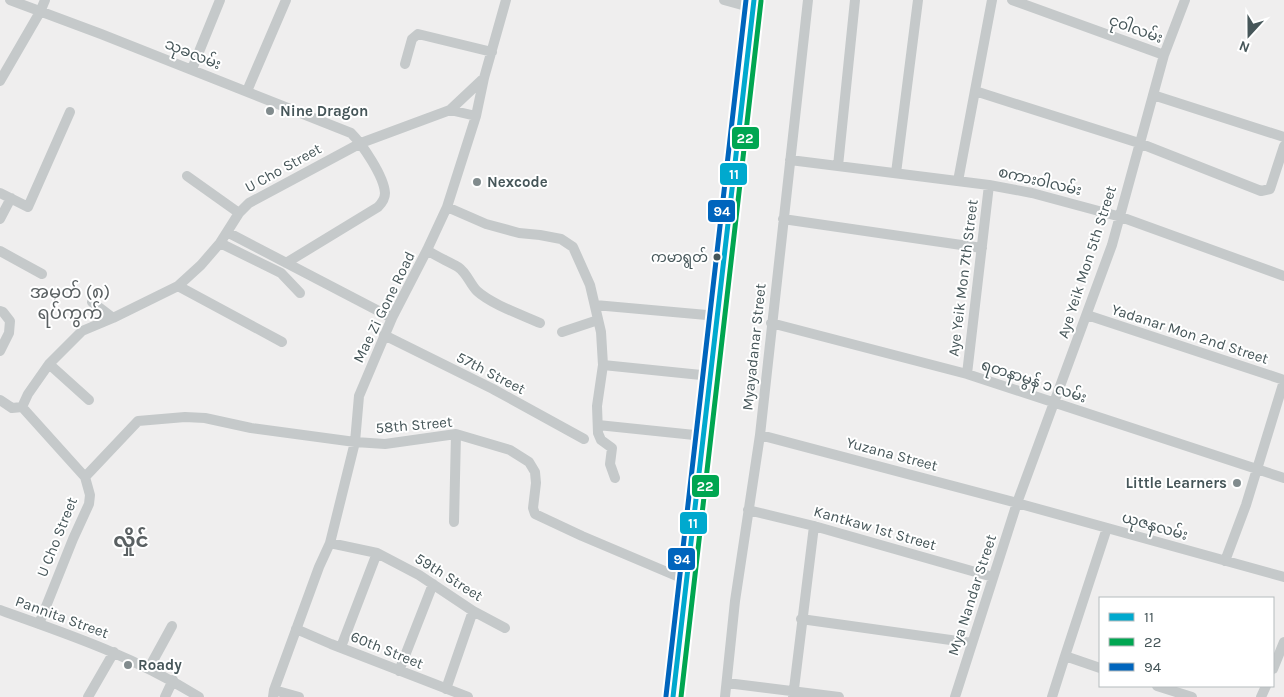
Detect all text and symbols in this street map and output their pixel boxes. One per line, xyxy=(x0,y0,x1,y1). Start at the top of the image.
street label: ငုဝါလမ်း xyxy=(1106,10,1166,50)
north arrow xyxy=(1224,10,1274,60)
street label: သုခလမ်း xyxy=(161,34,224,76)
text: N xyxy=(1237,37,1252,56)
place label: Nine Dragon xyxy=(280,102,368,120)
marker: Nine Dragon xyxy=(264,105,276,117)
line badge: 22 xyxy=(731,126,760,150)
text: 22 xyxy=(737,130,753,147)
street label: U Cho Street xyxy=(242,139,325,196)
line badge: 11 xyxy=(719,162,748,186)
street label: စကား၀ါလမ်း xyxy=(997,162,1084,199)
text: 11 xyxy=(729,166,739,183)
place label: Nexcode xyxy=(487,173,548,191)
marker: Nexcode xyxy=(471,176,483,188)
street label: Aye Yeik Mon 5th Street xyxy=(1054,183,1120,341)
street label: Aye Yeik Mon 7th Street xyxy=(944,198,982,357)
line badge: 94 xyxy=(707,199,736,223)
text: 94 xyxy=(714,203,731,220)
place label: ကမာရွတ် xyxy=(651,247,708,269)
street label: Mae Zi Gone Road xyxy=(349,248,419,366)
marker: ကမာရွတ် xyxy=(712,252,722,262)
district label: အမှတ် (၈) ရပ်ကွက် xyxy=(30,279,110,328)
street label: Myayadanar Street xyxy=(738,282,770,411)
street label: Yadanar Mon 2nd Street xyxy=(1109,300,1271,368)
street label: 57th Street xyxy=(454,348,529,398)
street label: ရတနာမွန် ၁ လမ်း xyxy=(978,355,1089,409)
street label: 58th Street xyxy=(375,413,454,437)
street label: Yuzana Street xyxy=(844,433,940,475)
line badge: 22 xyxy=(691,474,720,498)
place label: Little Learners xyxy=(1125,474,1227,492)
marker: Little Learners xyxy=(1231,477,1243,489)
text: 22 xyxy=(697,478,713,495)
street label: U Cho Street xyxy=(33,494,81,580)
street label: Kantkaw 1st Street xyxy=(812,502,939,554)
street label: ယုဇနလမ်း xyxy=(1119,507,1190,547)
line badge: 11 xyxy=(679,511,708,535)
text: 11 xyxy=(688,515,698,532)
district label: လှိုင် xyxy=(113,527,149,556)
street label: Mya Nandar Street xyxy=(944,532,1000,658)
line badge: 94 xyxy=(667,547,696,571)
street label: 59th Street xyxy=(412,549,487,605)
text: 94 xyxy=(674,551,691,568)
street label: Pannita Street xyxy=(13,592,111,642)
legend xyxy=(1099,597,1274,687)
text: 11 xyxy=(1144,608,1154,626)
street label: 60th Street xyxy=(348,627,426,673)
text: 22 xyxy=(1144,633,1161,651)
place label: Roady xyxy=(138,656,182,674)
text: 94 xyxy=(1144,658,1162,676)
marker: Roady xyxy=(122,659,134,671)

